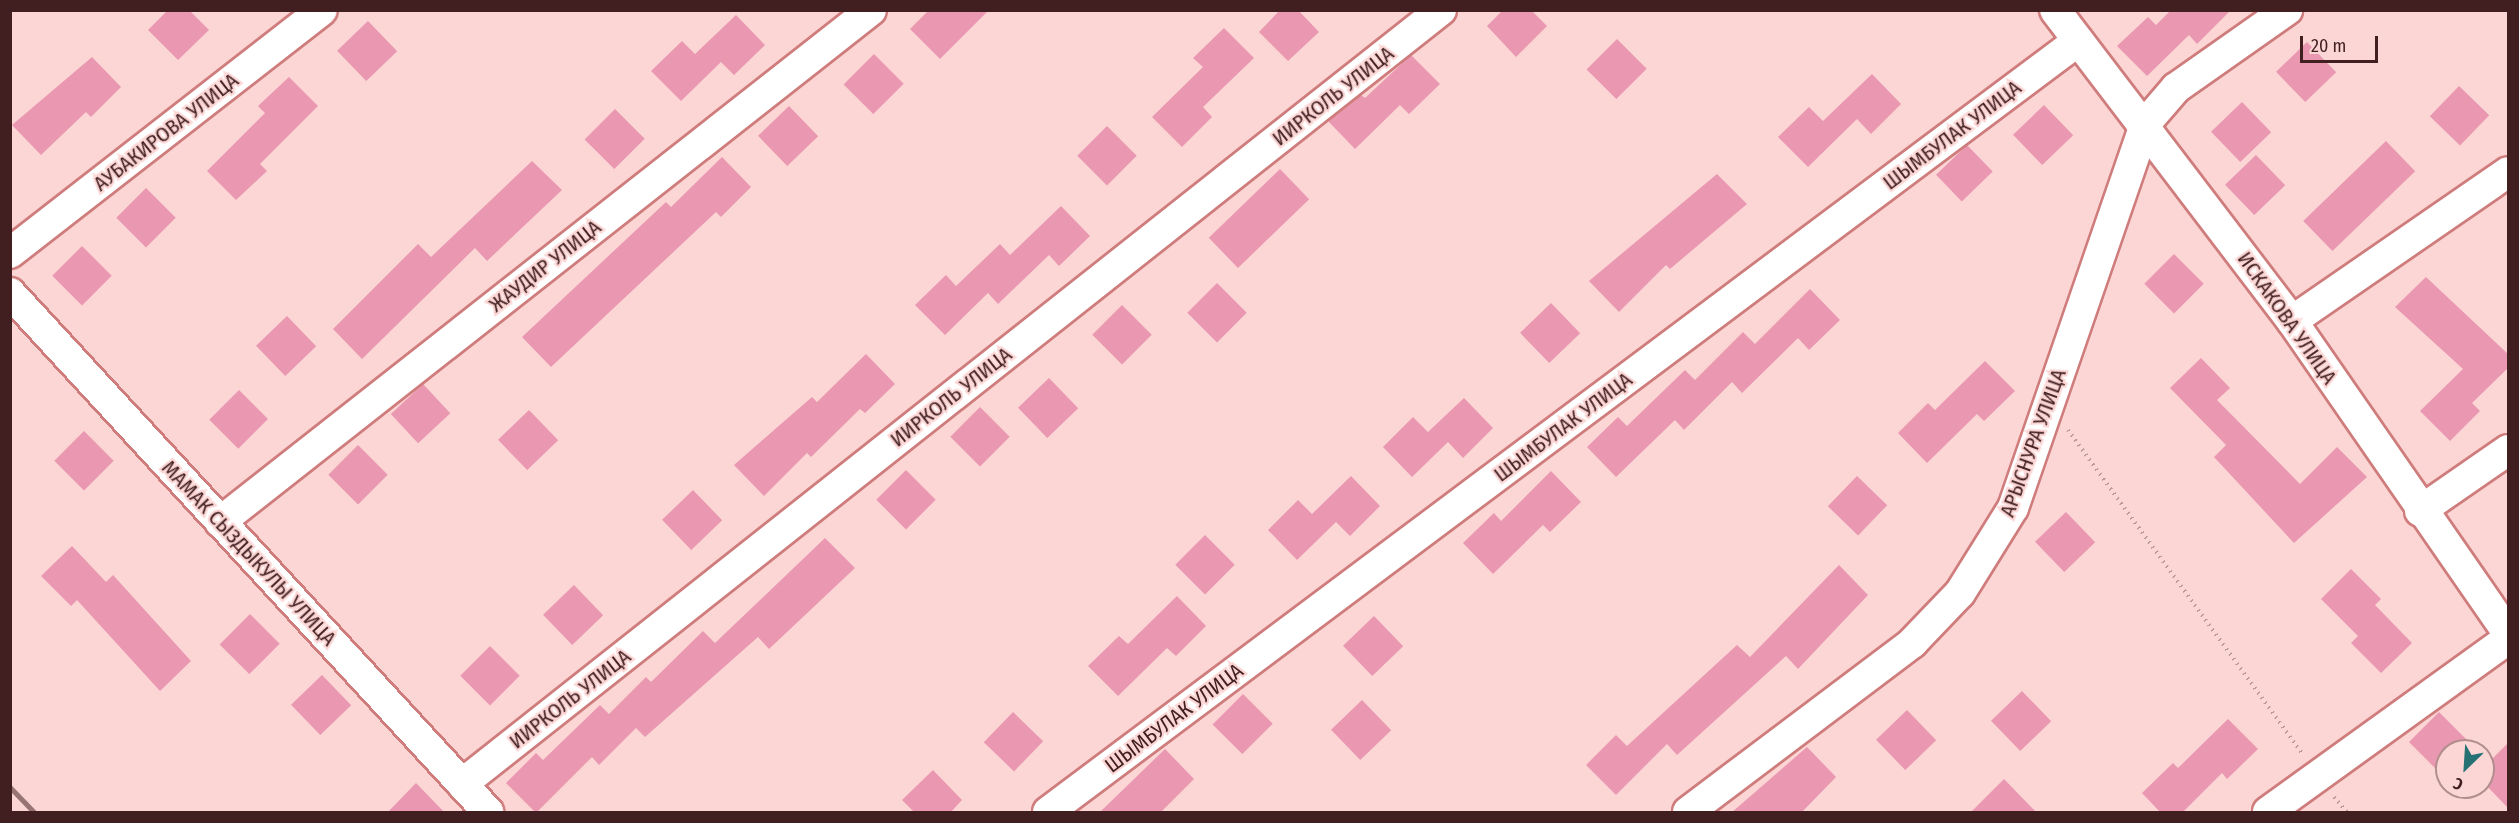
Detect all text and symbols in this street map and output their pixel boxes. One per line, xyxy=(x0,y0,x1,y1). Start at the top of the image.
scale bar xyxy=(2303,24,2381,62)
text: 20 m xyxy=(2311,35,2346,57)
street label: ИИРКОЛЬ УЛИЦА xyxy=(1267,41,1399,151)
street label: АУБАКИРОВА УЛИЦА xyxy=(89,68,243,196)
street label: ШЫМБУЛАК УЛИЦА xyxy=(1878,75,2026,195)
street label: ЖАУДИР УЛИЦА xyxy=(484,215,606,317)
street label: ИСКАКОВА УЛИЦА xyxy=(2232,247,2342,389)
street label: ИИРКОЛЬ УЛИЦА xyxy=(885,342,1017,452)
street label: АРЫСНУРА УЛИЦА xyxy=(1995,366,2071,520)
street label: ШЫМБУЛАК УЛИЦА xyxy=(1489,367,1637,487)
street label: МАМАК СЫЗДЫКУЛЫ УЛИЦА xyxy=(157,455,341,651)
street label: ИИРКОЛЬ УЛИЦА xyxy=(504,644,636,754)
street label: ШЫМБУЛАК УЛИЦА xyxy=(1100,658,1248,778)
north arrow xyxy=(2435,739,2495,799)
text: С xyxy=(2450,774,2466,794)

